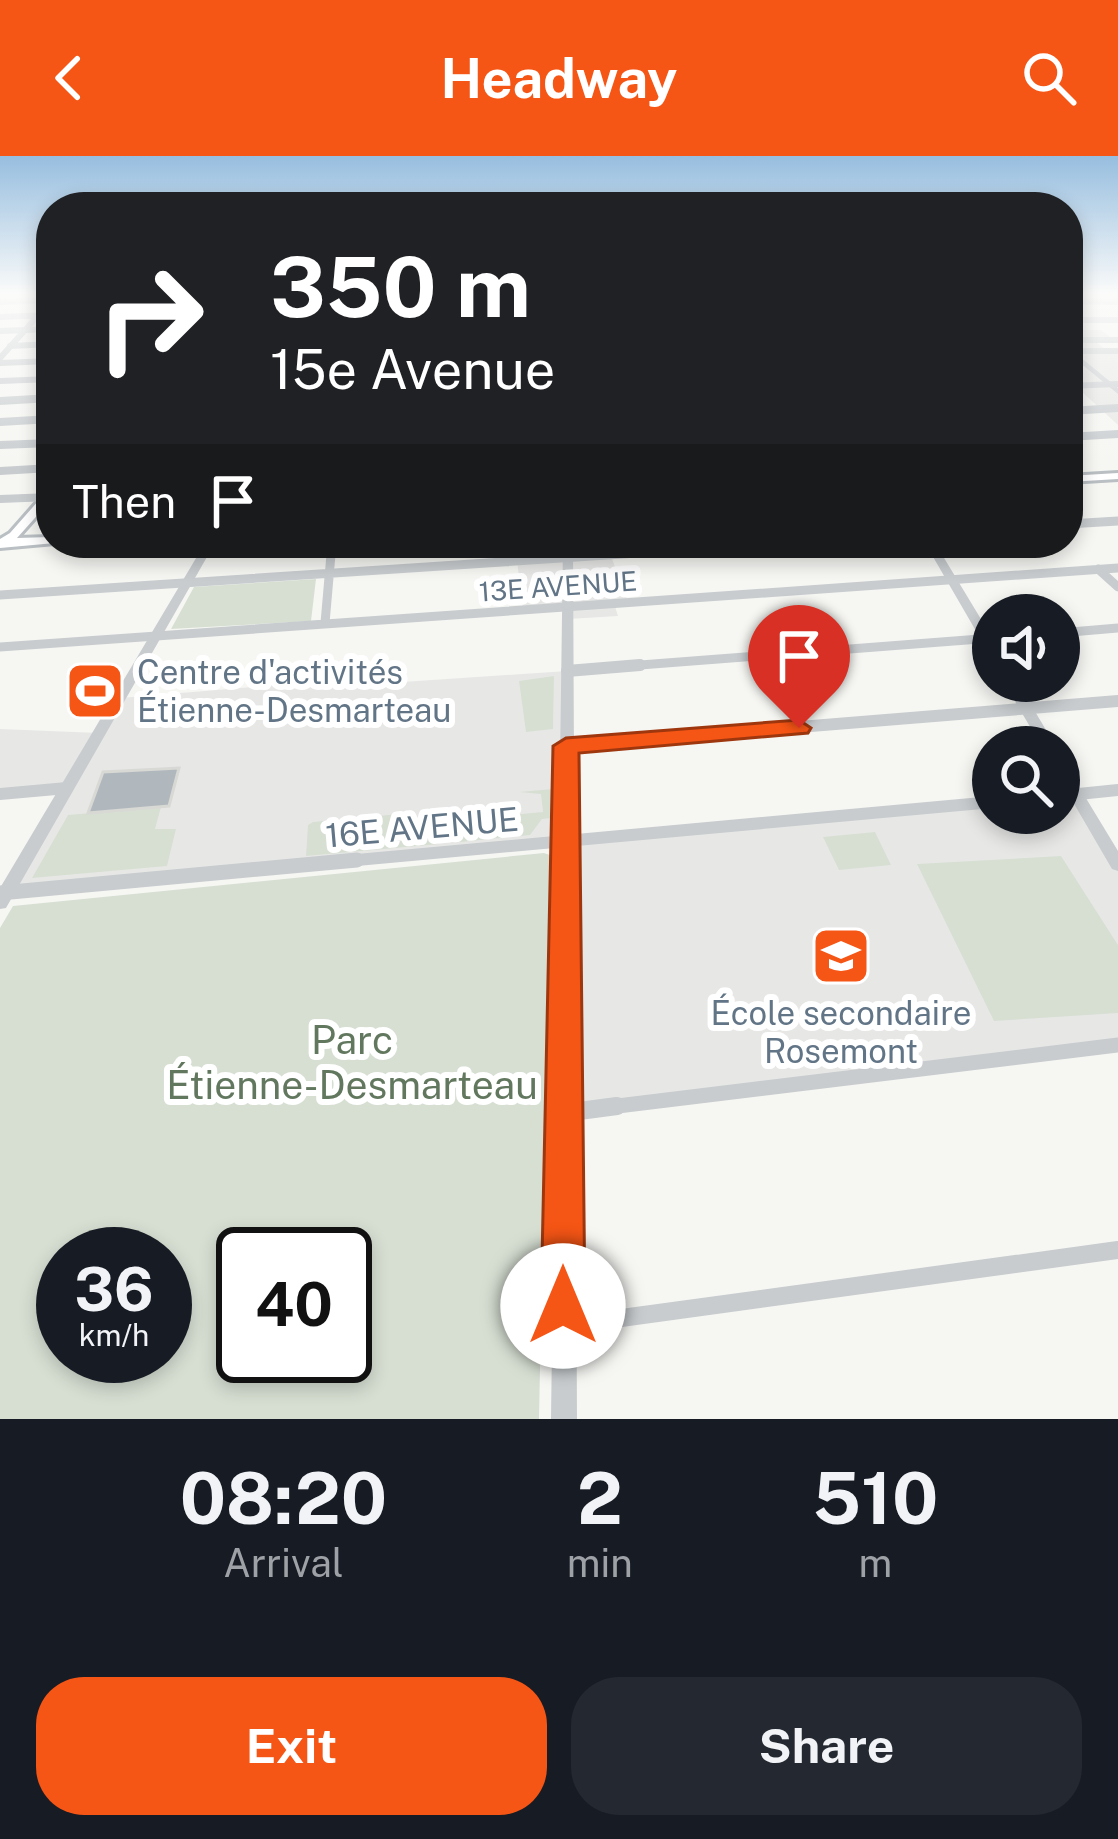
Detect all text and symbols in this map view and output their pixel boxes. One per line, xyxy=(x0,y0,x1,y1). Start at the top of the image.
icon: back xyxy=(36,45,102,111)
icon: search xyxy=(1016,45,1082,111)
text: Headway xyxy=(441,47,677,110)
text: 350 m xyxy=(270,237,531,336)
icon: right xyxy=(72,240,228,396)
text: 15e Avenue xyxy=(270,338,555,401)
icon: arrive xyxy=(200,468,266,534)
text: Then xyxy=(72,475,176,528)
street label: 13E AVENUE xyxy=(478,565,638,607)
map controls xyxy=(972,594,1080,834)
button: sound xyxy=(972,594,1080,702)
pin xyxy=(748,605,850,728)
icon: arrive xyxy=(766,623,832,689)
place label: Centre d'activités Étienne-Desmarteau xyxy=(137,653,451,729)
sports icon: Centre d'activités Étienne-Desmarteau xyxy=(64,660,126,722)
button: search xyxy=(972,726,1080,834)
street label: 16E AVENUE xyxy=(324,800,520,854)
school or university icon: École secondaire Rosemont xyxy=(810,925,872,987)
place label: École secondaire Rosemont xyxy=(711,993,971,1070)
park label: Parc Étienne-Desmarteau xyxy=(166,1017,538,1108)
speed limit sign: 40 xyxy=(216,1227,372,1383)
position arrow xyxy=(500,1243,626,1369)
text: 36 xyxy=(74,1254,154,1325)
text: km/h xyxy=(79,1317,149,1353)
text: 08:20 xyxy=(180,1456,387,1540)
text: 2 xyxy=(577,1456,623,1540)
text: 510 xyxy=(813,1456,938,1540)
text: Arrival xyxy=(223,1540,344,1586)
text: min xyxy=(567,1540,633,1586)
text: m xyxy=(859,1540,892,1586)
button: Exit xyxy=(36,1677,547,1815)
button: Share xyxy=(571,1677,1082,1815)

